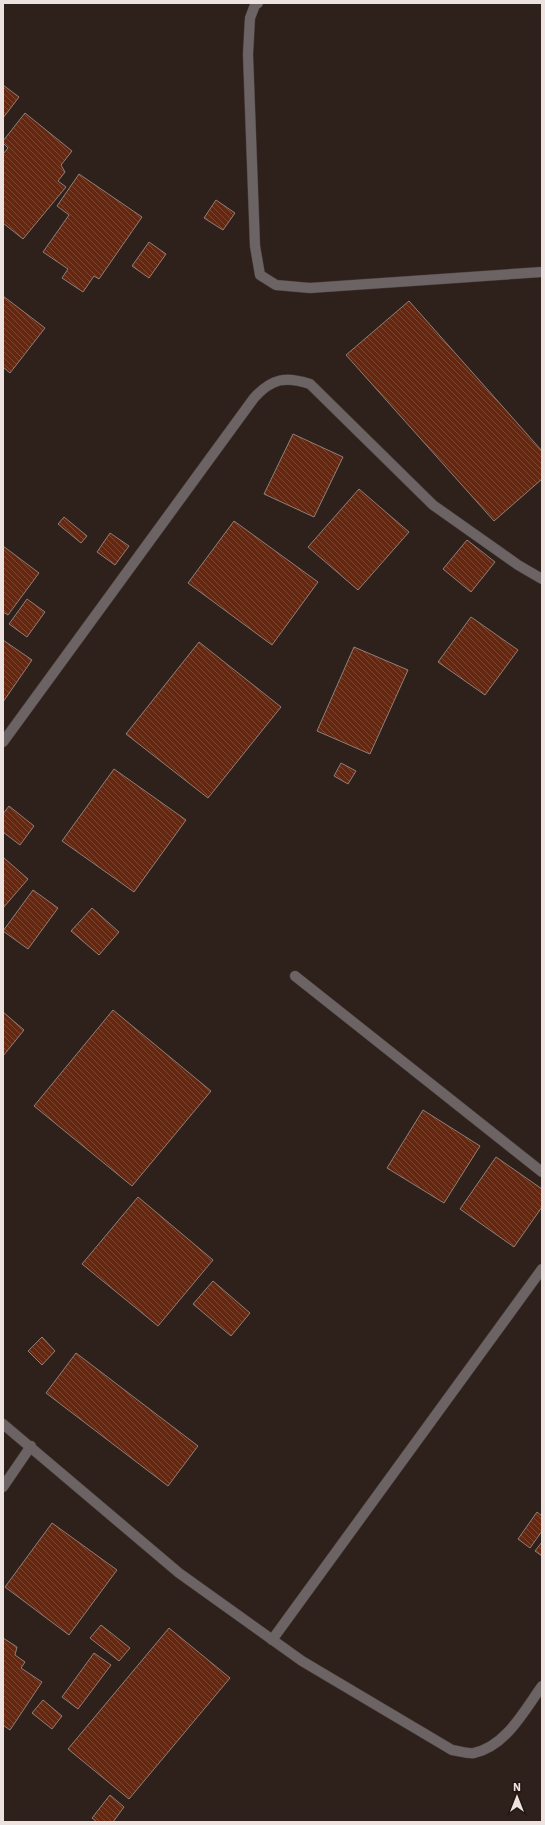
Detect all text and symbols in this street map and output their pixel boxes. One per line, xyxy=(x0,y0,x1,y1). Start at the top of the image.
north arrow xyxy=(497,1777,537,1817)
text: N xyxy=(513,1780,521,1794)

